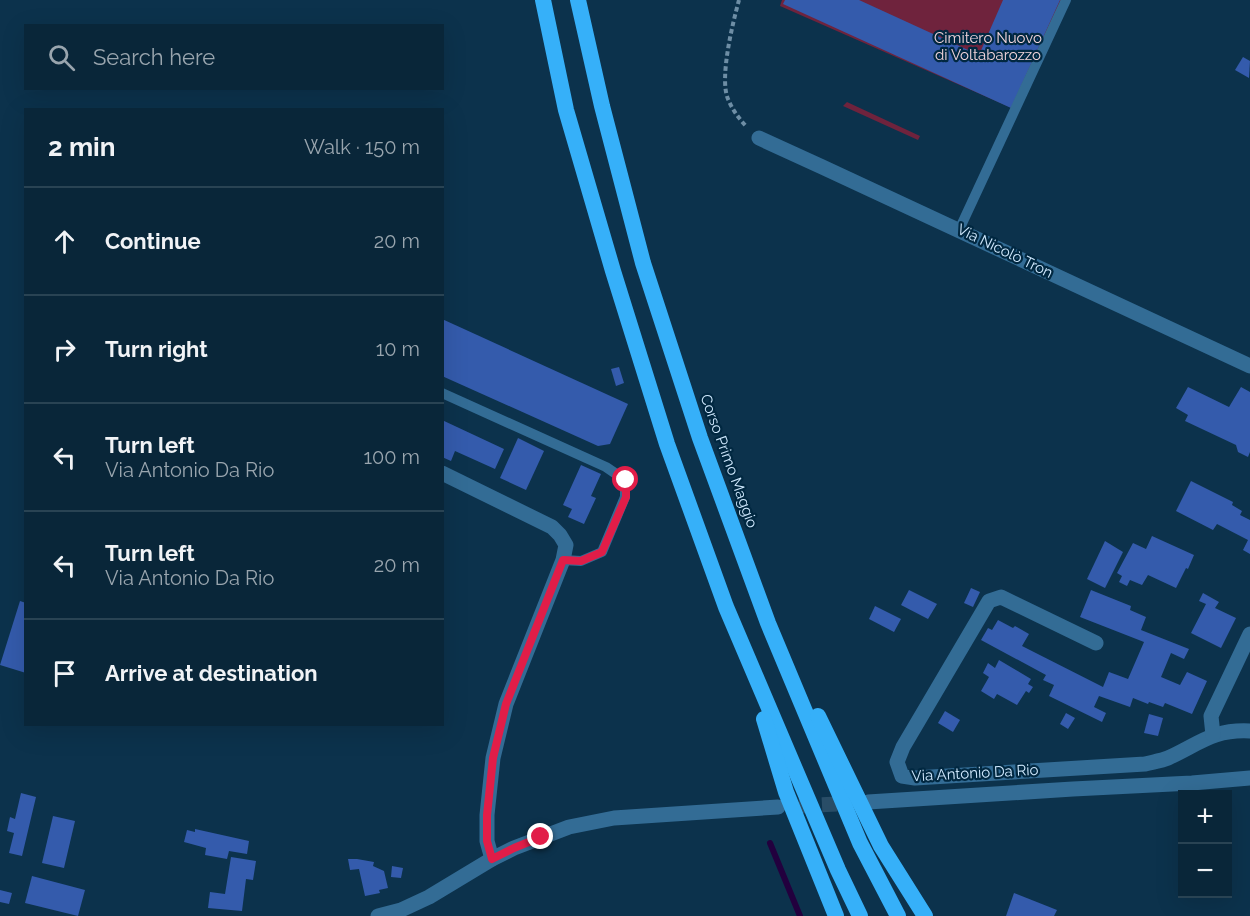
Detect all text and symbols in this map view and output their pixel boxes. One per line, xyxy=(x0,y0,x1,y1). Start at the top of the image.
search box xyxy=(24,24,444,90)
park label: Cimitero Nuovo di Voltabarozzo xyxy=(934,29,1042,64)
icon: search xyxy=(45,41,78,74)
text: Search here xyxy=(93,44,215,70)
text: 2 min xyxy=(48,132,115,162)
text: Walk · 150 m xyxy=(304,135,420,159)
street label: Via Nicolò Tron xyxy=(954,220,1056,282)
icon: ahead xyxy=(48,225,81,258)
text: Continue xyxy=(105,228,201,254)
text: 20 m xyxy=(374,229,420,253)
icon: right xyxy=(48,333,81,366)
text: Turn right xyxy=(105,336,208,362)
text: 10 m xyxy=(376,337,420,361)
street label: Corso Primo Maggio xyxy=(696,392,762,530)
text: Turn left xyxy=(105,432,195,458)
icon: left xyxy=(48,441,81,474)
text: 100 m xyxy=(363,445,420,469)
text: Via Antonio Da Rio xyxy=(105,458,274,482)
route start xyxy=(612,466,638,492)
text: Turn left xyxy=(105,540,195,566)
icon: left xyxy=(48,549,81,582)
text: 20 m xyxy=(374,553,420,577)
text: Via Antonio Da Rio xyxy=(105,566,274,590)
icon: arrive xyxy=(48,657,81,690)
text: Arrive at destination xyxy=(105,660,318,686)
street label: Via Antonio Da Rio xyxy=(911,761,1039,785)
map controls xyxy=(1178,790,1232,898)
button: + xyxy=(1178,790,1232,844)
route end xyxy=(527,823,553,849)
button: − xyxy=(1178,844,1232,898)

